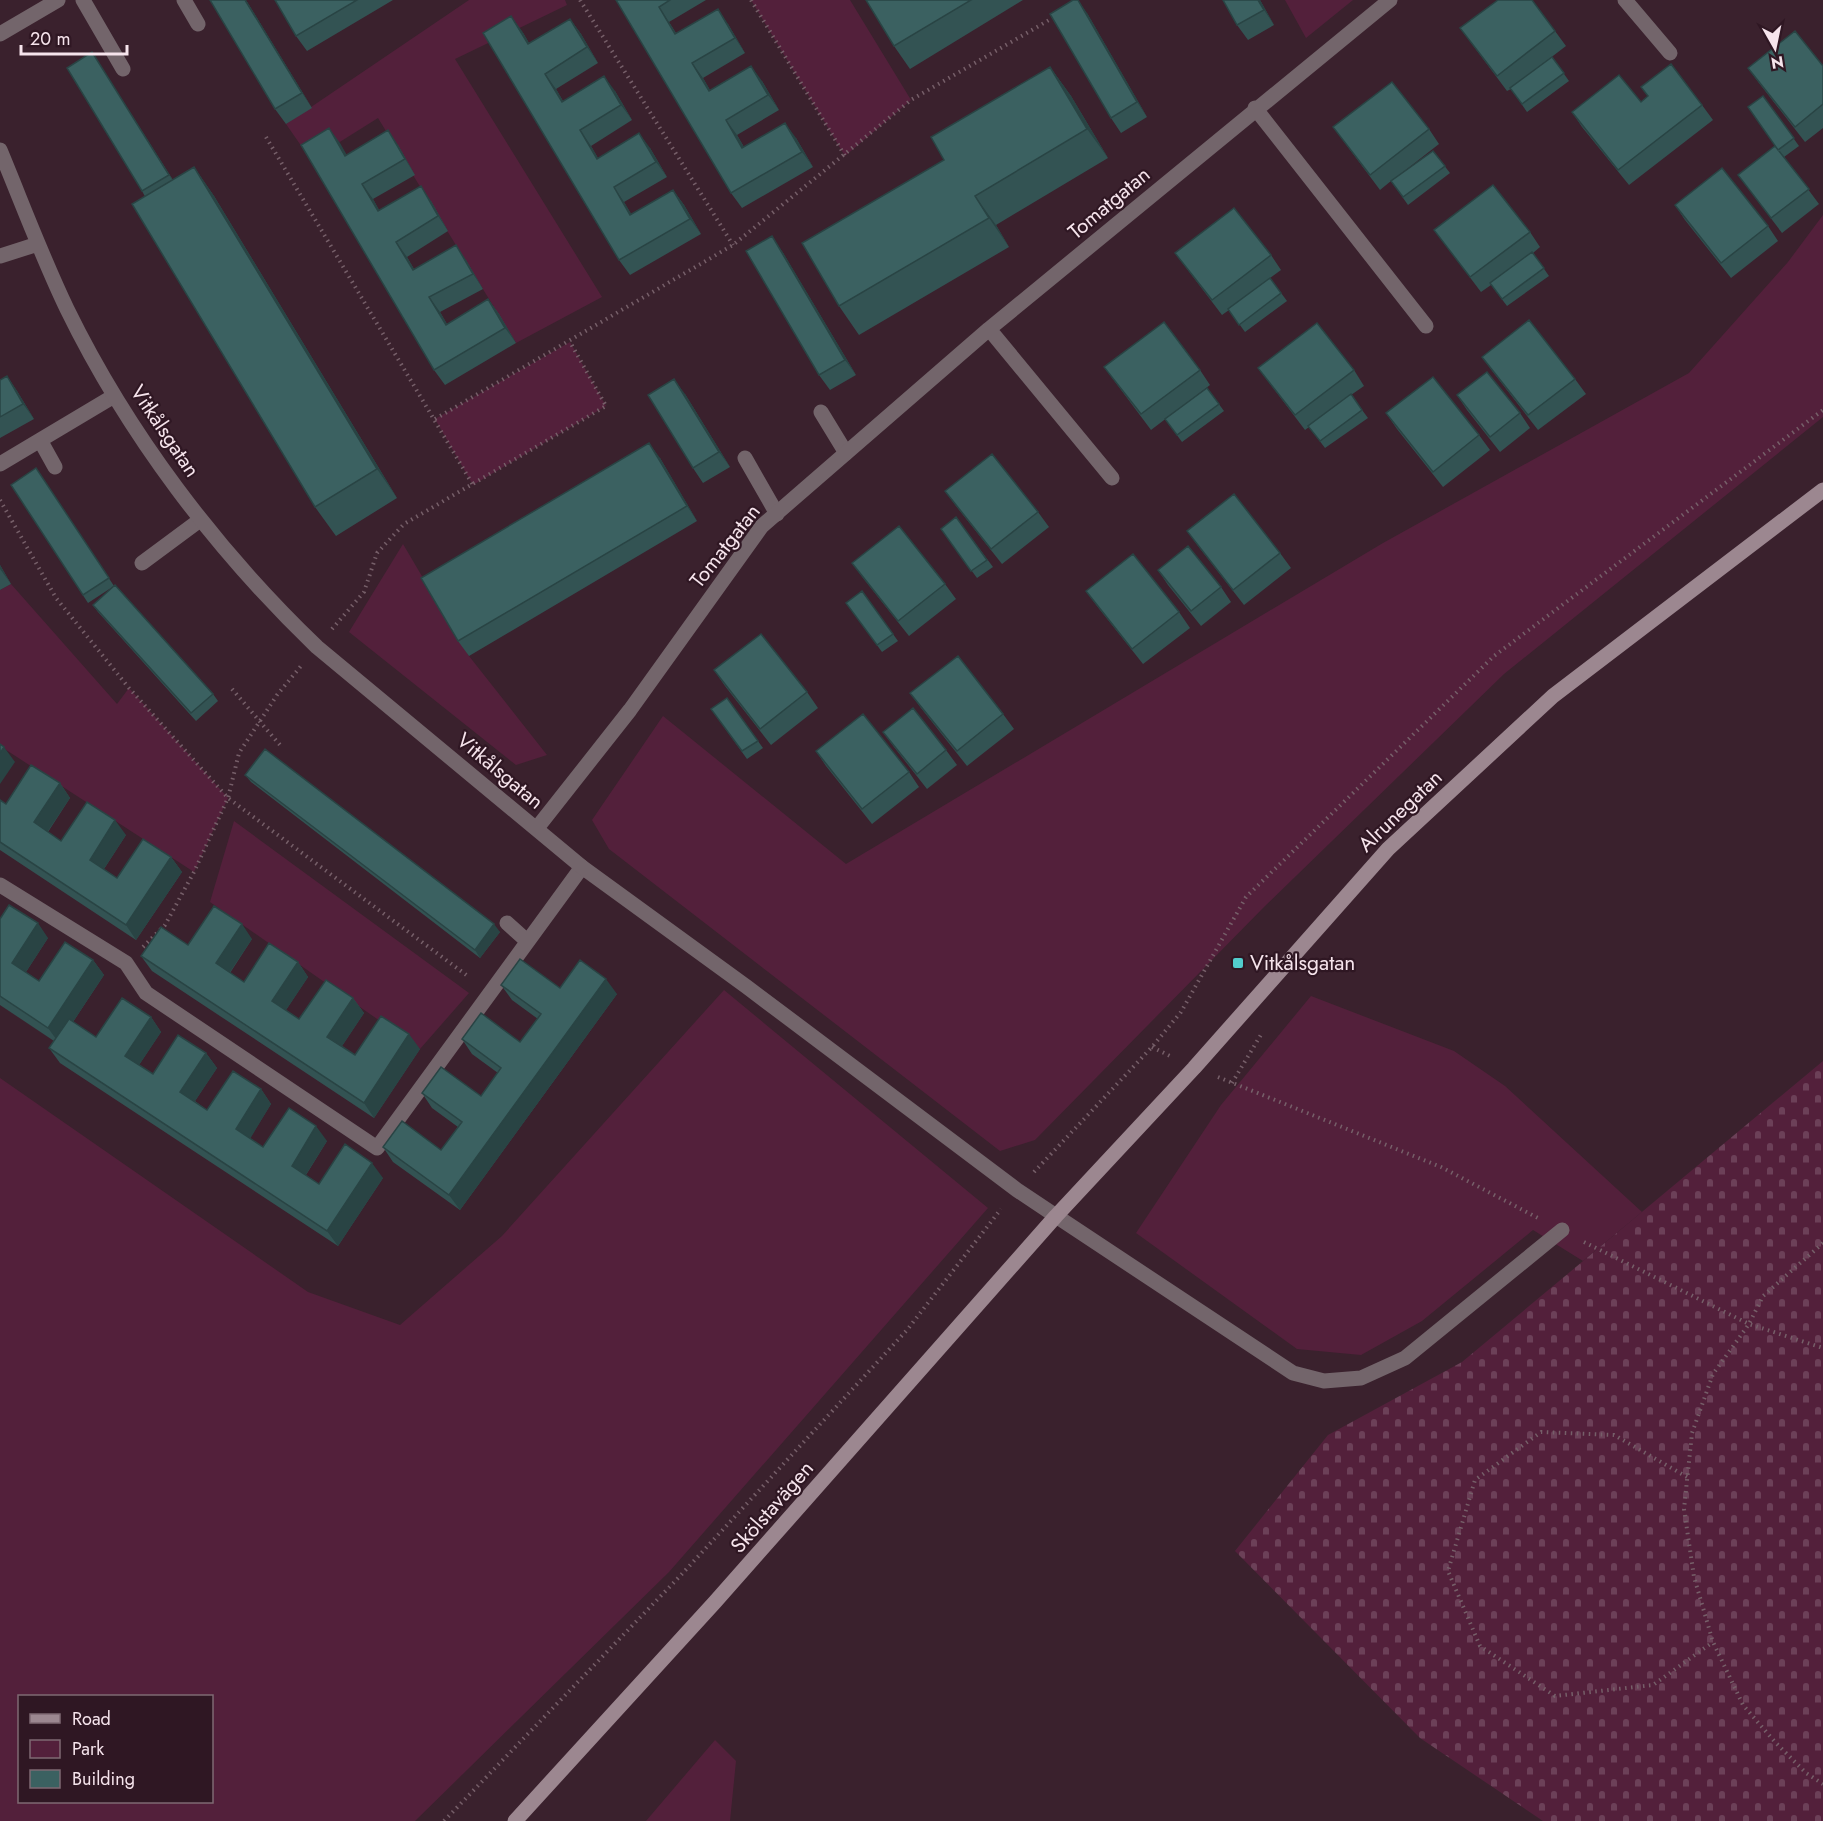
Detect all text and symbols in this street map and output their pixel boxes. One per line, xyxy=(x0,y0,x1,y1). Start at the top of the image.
scale bar xyxy=(21,18,128,56)
north arrow xyxy=(1745,18,1805,78)
text: 20 m xyxy=(30,26,70,52)
text: N xyxy=(1769,50,1785,75)
street label: Tomatgatan xyxy=(1061,160,1157,246)
street label: Vitkålsgatan xyxy=(123,379,207,483)
street label: Tomatgatan xyxy=(683,498,767,594)
street label: Vitkålsgatan xyxy=(450,726,550,816)
street label: Alrunegatan xyxy=(1351,763,1449,859)
place label: Vitkålsgatan xyxy=(1250,948,1355,978)
marker: Vitkålsgatan xyxy=(1231,956,1245,970)
street label: Skölstavägen xyxy=(723,1454,821,1560)
legend xyxy=(18,1695,213,1803)
text: Road xyxy=(72,1706,111,1732)
text: Park xyxy=(72,1736,104,1762)
text: Building xyxy=(72,1766,135,1792)

